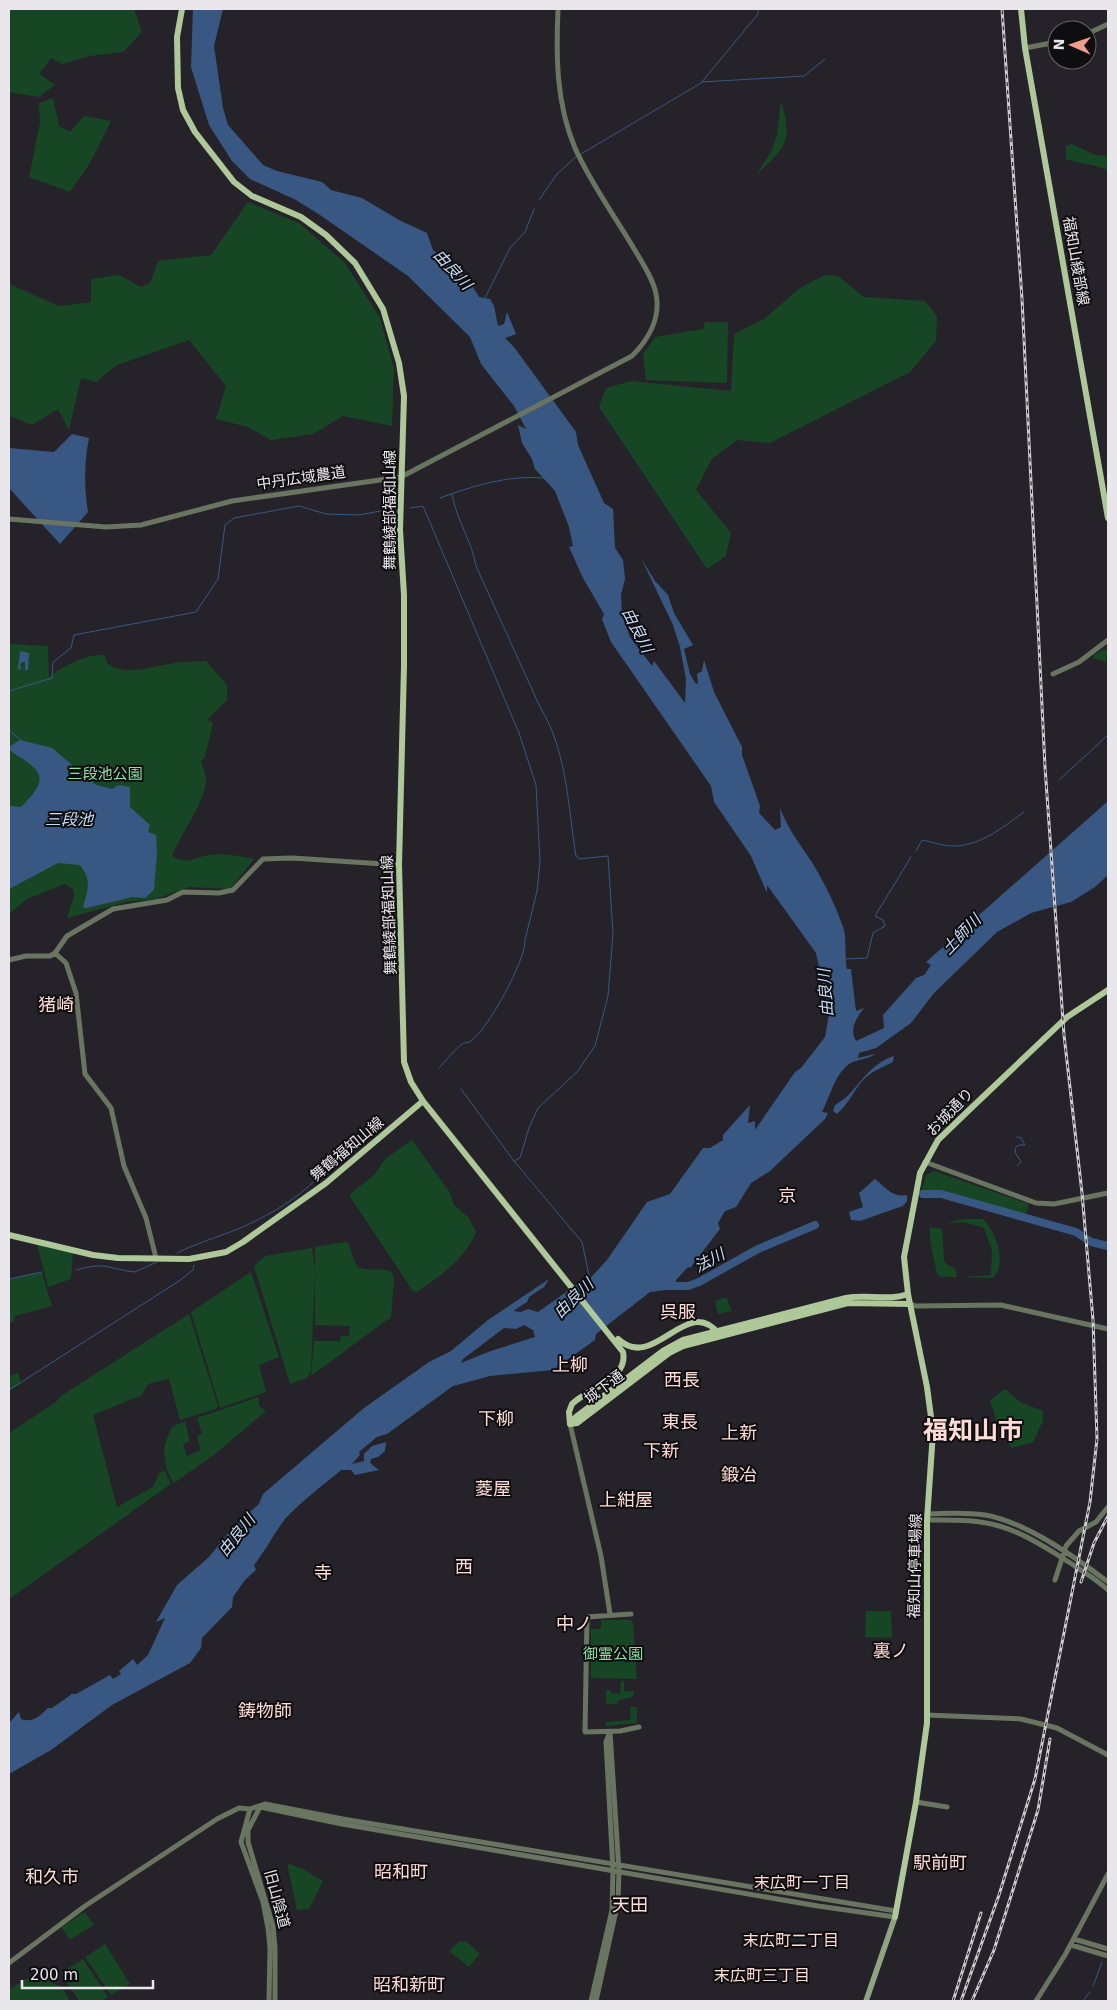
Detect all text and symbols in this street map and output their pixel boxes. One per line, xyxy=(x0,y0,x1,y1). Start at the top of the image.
north arrow xyxy=(1047,20,1097,70)
text: N xyxy=(1051,38,1067,51)
street label: 福知山綾部線 xyxy=(1059,215,1093,307)
water label: 由良川 xyxy=(430,245,477,295)
street label: 舞鶴綾部福知山線 xyxy=(381,450,399,570)
street label: 中丹広域農道 xyxy=(255,463,347,493)
water label: 由良川 xyxy=(618,605,658,658)
park label: 三段池公園 xyxy=(67,765,143,783)
water label: 三段池 xyxy=(45,810,95,829)
street label: 舞鶴綾部福知山線 xyxy=(378,855,400,975)
water label: 土師川 xyxy=(938,909,986,958)
water label: 由良川 xyxy=(814,966,837,1018)
district label: 猪崎 xyxy=(38,994,74,1015)
street label: お城通り xyxy=(923,1084,977,1140)
street label: 舞鶴福知山線 xyxy=(307,1113,387,1185)
district label: 京 xyxy=(778,1185,796,1206)
water label: 法川 xyxy=(691,1244,730,1276)
water label: 由良川 xyxy=(549,1273,599,1322)
district label: 呉服 xyxy=(660,1301,696,1322)
district label: 上柳 xyxy=(552,1354,588,1375)
street label: 城下通 xyxy=(581,1366,627,1408)
district label: 西長 xyxy=(664,1369,700,1390)
district label: 下柳 xyxy=(478,1408,514,1429)
district label: 東長 xyxy=(662,1411,698,1432)
district label: 福知山市 xyxy=(923,1416,1023,1445)
district label: 上新 xyxy=(721,1422,757,1443)
district label: 下新 xyxy=(643,1440,679,1461)
district label: 鍛冶 xyxy=(721,1464,757,1485)
district label: 菱屋 xyxy=(475,1478,511,1499)
district label: 上紺屋 xyxy=(599,1489,653,1510)
water label: 由良川 xyxy=(214,1509,260,1560)
street label: 福知山停車場線 xyxy=(905,1513,925,1619)
district label: 西 xyxy=(455,1556,473,1577)
district label: 寺 xyxy=(314,1562,332,1583)
district label: 中ノ xyxy=(556,1613,592,1634)
district label: 裏ノ xyxy=(873,1640,909,1661)
park label: 御霊公園 xyxy=(583,1645,643,1663)
district label: 鋳物師 xyxy=(238,1700,292,1721)
district label: 駅前町 xyxy=(913,1852,967,1873)
district label: 昭和町 xyxy=(374,1861,428,1882)
district label: 和久市 xyxy=(25,1866,79,1887)
street label: 旧山陰道 xyxy=(261,1868,293,1930)
district label: 末広町一丁目 xyxy=(754,1873,850,1892)
district label: 天田 xyxy=(612,1894,648,1915)
district label: 末広町二丁目 xyxy=(743,1931,839,1950)
scale bar xyxy=(22,1958,154,1990)
text: 200 m xyxy=(30,1966,78,1984)
district label: 末広町三丁目 xyxy=(714,1966,810,1985)
district label: 昭和新町 xyxy=(373,1974,445,1995)

